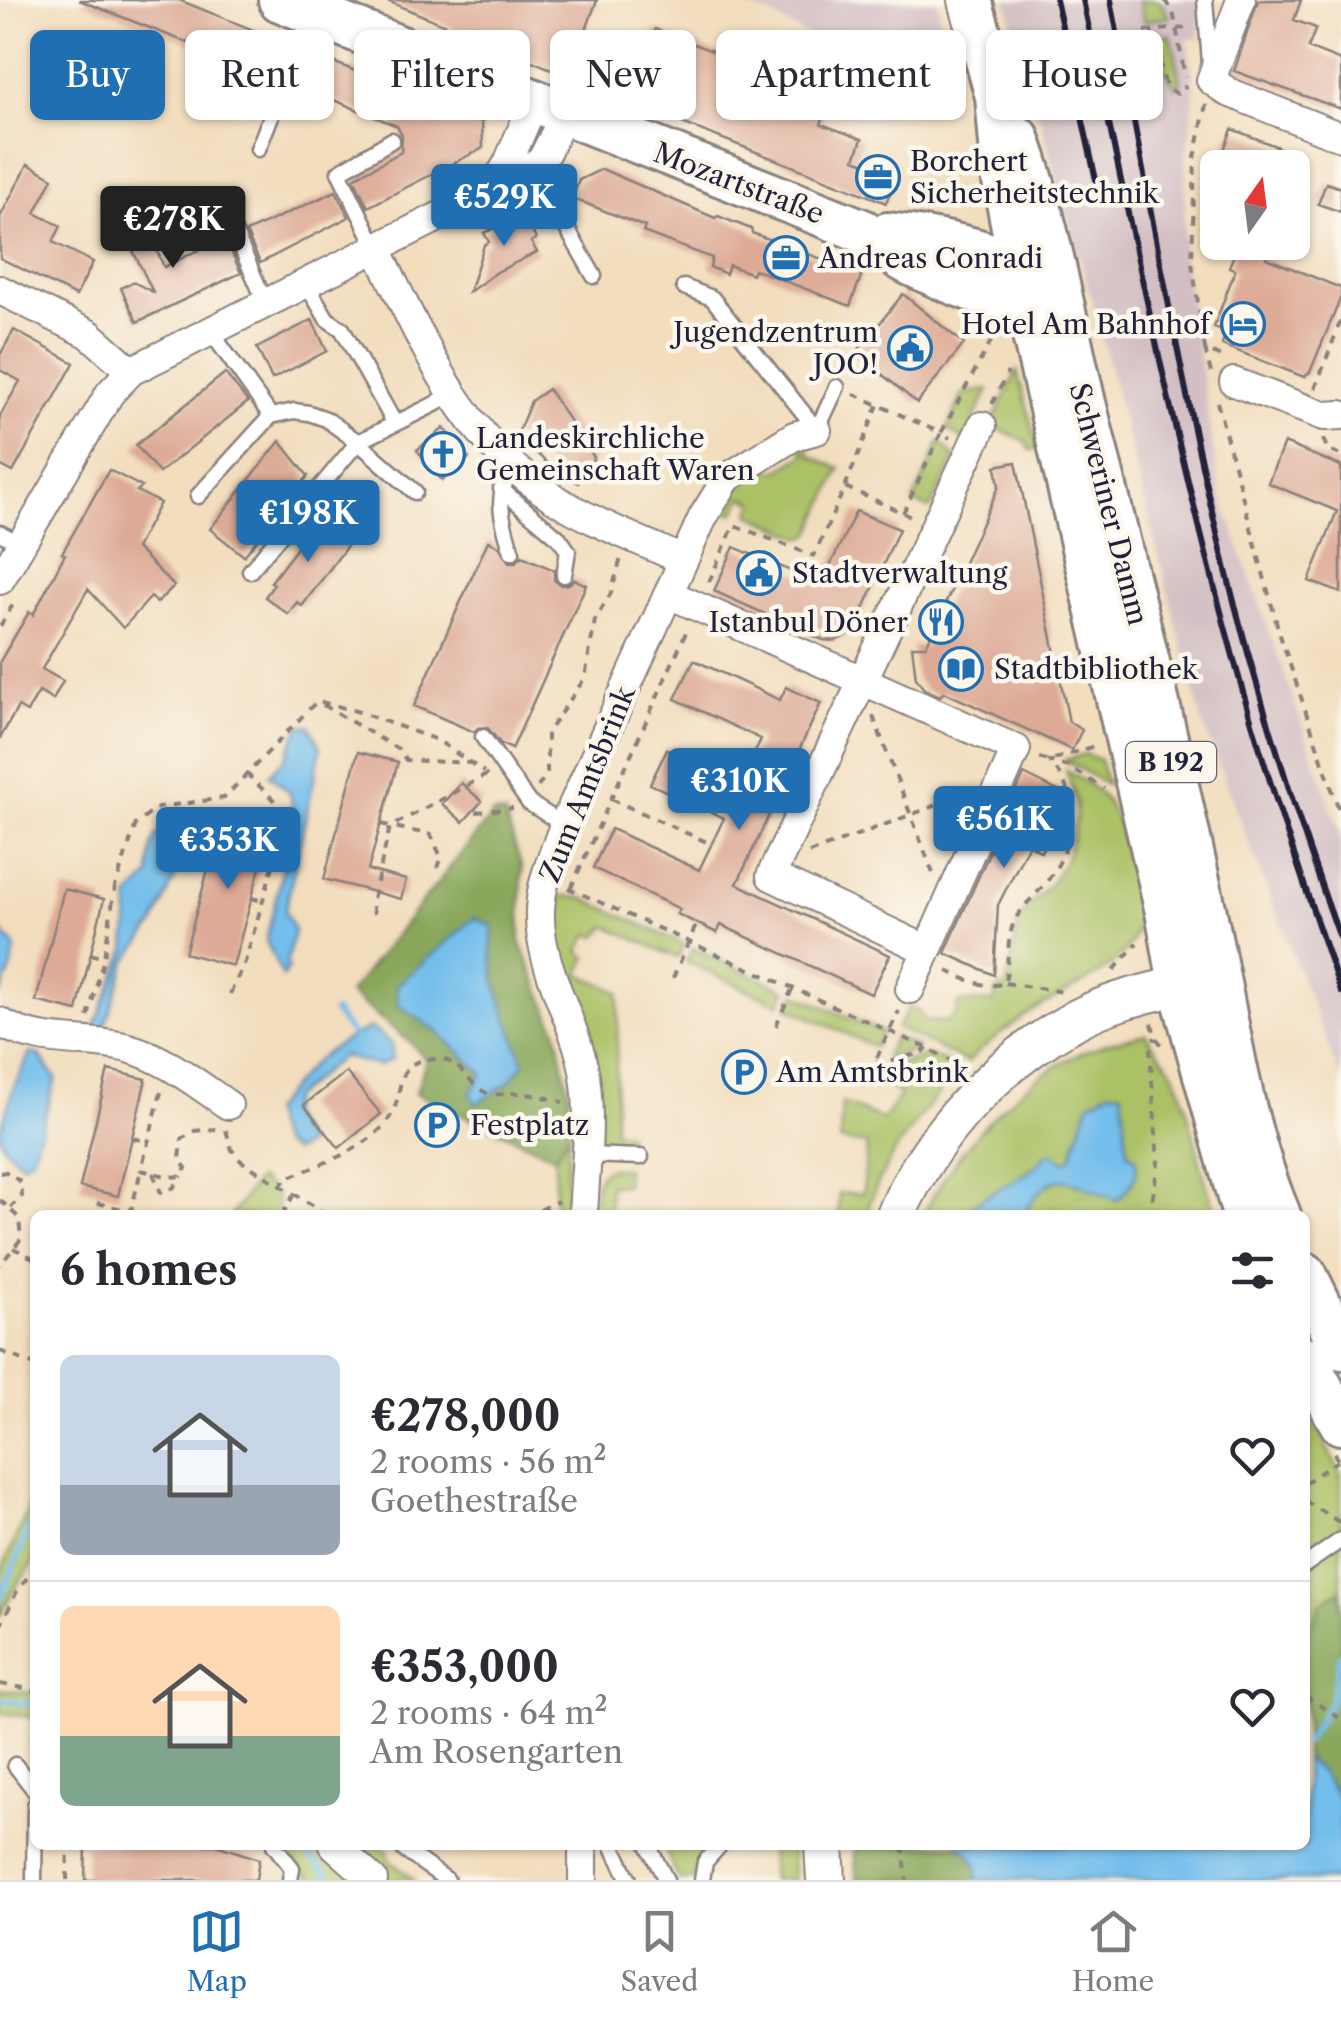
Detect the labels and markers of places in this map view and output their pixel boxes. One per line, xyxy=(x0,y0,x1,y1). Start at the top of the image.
place label: Borchert Sicherheitstechnik xyxy=(910,144,1161,210)
office icon: Borchert Sicherheitstechnik xyxy=(855,154,901,200)
pin: €529K xyxy=(434,164,574,249)
pin: €278K xyxy=(103,186,243,271)
office icon: Andreas Conradi xyxy=(763,235,809,281)
place label: Andreas Conradi xyxy=(817,241,1043,275)
hotel icon: Hotel Am Bahnhof xyxy=(1220,301,1266,347)
place label: Hotel Am Bahnhof xyxy=(961,307,1213,341)
place label: Jugendzentrum JOO! xyxy=(670,315,878,381)
public building icon: Jugendzentrum JOO! xyxy=(887,325,933,371)
place label: Landeskirchliche Gemeinschaft Waren xyxy=(476,421,755,487)
church icon: Landeskirchliche Gemeinschaft Waren xyxy=(420,431,466,477)
pin: €198K xyxy=(238,480,378,565)
public building icon: Stadtverwaltung xyxy=(736,550,782,596)
place label: Stadtverwaltung xyxy=(792,556,1007,590)
restaurant icon: Istanbul Döner xyxy=(918,599,964,645)
place label: Istanbul Döner xyxy=(709,605,908,639)
library icon: Stadtbibliothek xyxy=(938,646,984,692)
place label: Stadtbibliothek xyxy=(994,652,1200,686)
pin: €310K xyxy=(669,748,809,833)
pin: €561K xyxy=(934,786,1074,871)
pin: €353K xyxy=(158,807,298,892)
parking icon: Am Amtsbrink xyxy=(721,1049,767,1095)
place label: Am Amtsbrink xyxy=(775,1055,971,1089)
parking icon: Festplatz xyxy=(414,1102,460,1148)
place label: Festplatz xyxy=(470,1108,589,1142)

